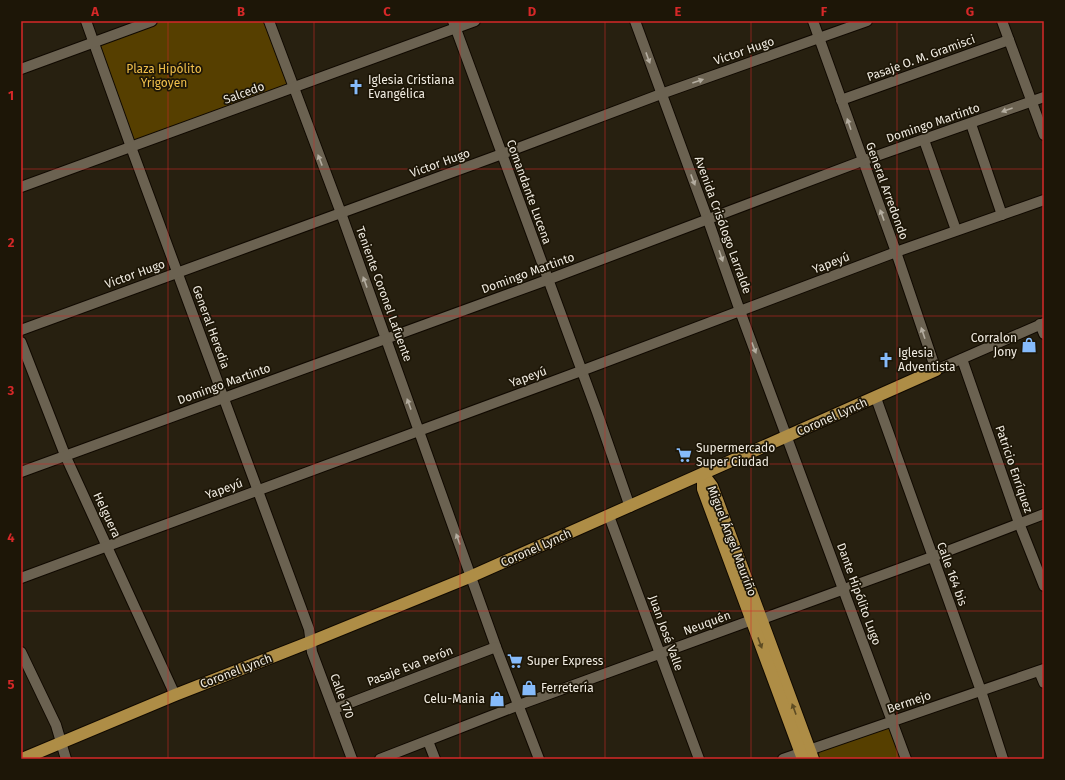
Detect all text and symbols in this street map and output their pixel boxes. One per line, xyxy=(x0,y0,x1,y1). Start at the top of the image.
text: A xyxy=(90,4,99,19)
text: B xyxy=(237,4,245,19)
text: C xyxy=(383,4,391,19)
text: D xyxy=(528,4,537,19)
text: E xyxy=(675,4,682,19)
text: F xyxy=(821,4,828,19)
text: G xyxy=(966,4,974,19)
street label: Pasaje O. M. Gramisci xyxy=(865,32,977,84)
street label: Victor Hugo xyxy=(712,34,776,68)
one-way arrow xyxy=(646,52,652,64)
park label: Plaza Hipólito Yrigoyen xyxy=(126,62,202,90)
place label: Iglesia Cristiana Evangélica xyxy=(368,73,454,101)
church icon: Iglesia Cristiana Evangélica xyxy=(347,78,365,96)
one-way arrow xyxy=(692,78,704,84)
street label: Salcedo xyxy=(222,79,266,107)
text: 1 xyxy=(8,88,14,103)
street label: Domingo Martinto xyxy=(884,100,982,146)
one-way arrow xyxy=(1001,108,1013,114)
one-way arrow xyxy=(846,118,852,130)
street label: Comandante Lucena xyxy=(504,138,554,246)
street label: General Arredondo xyxy=(863,140,911,242)
street label: Victor Hugo xyxy=(408,146,472,180)
one-way arrow xyxy=(317,153,323,165)
street label: Avenida Crisólogo Larralde xyxy=(692,154,754,296)
one-way arrow xyxy=(691,174,697,186)
one-way arrow xyxy=(879,209,885,221)
street label: Teniente Coronel Lafuente xyxy=(353,225,415,363)
text: 2 xyxy=(8,235,15,250)
street label: Domingo Martinto xyxy=(480,250,576,296)
street label: Yapeyú xyxy=(810,250,852,276)
one-way arrow xyxy=(718,251,724,263)
street label: Victor Hugo xyxy=(103,257,167,291)
one-way arrow xyxy=(362,275,368,287)
street label: General Heredia xyxy=(189,283,233,371)
one-way arrow xyxy=(920,327,926,339)
place label: Corralon Jony xyxy=(971,331,1017,359)
shop icon: Corralon Jony xyxy=(1020,336,1038,354)
one-way arrow xyxy=(751,342,757,354)
place label: Iglesia Adventista xyxy=(898,346,956,374)
church icon: Iglesia Adventista xyxy=(877,351,895,369)
street label: Domingo Martinto xyxy=(176,361,272,407)
street label: Yapeyú xyxy=(507,364,549,390)
text: 3 xyxy=(7,383,15,398)
street label: Coronel Lynch xyxy=(794,395,870,439)
one-way arrow xyxy=(406,398,412,410)
street label: Patricio Enríquez xyxy=(992,423,1036,515)
place label: Supermercado Super Ciudad xyxy=(696,441,775,469)
supermarket icon: Supermercado Super Ciudad xyxy=(675,446,693,464)
street label: Yapeyú xyxy=(203,476,245,502)
street label: Miguel Ángel Mauriño xyxy=(704,483,760,598)
street label: Helguera xyxy=(90,490,124,540)
street label: Coronel Lynch xyxy=(498,526,574,570)
text: 4 xyxy=(7,530,15,545)
one-way arrow xyxy=(455,533,461,545)
street label: Calle 164 bis xyxy=(934,540,970,608)
street label: Dante Hipólito Lugo xyxy=(834,541,884,647)
street label: Juan José Valle xyxy=(646,593,686,673)
street label: Neuquén xyxy=(681,608,733,638)
one-way arrow xyxy=(758,637,764,649)
street label: Pasaje Eva Perón xyxy=(365,643,455,689)
street label: Coronel Lynch xyxy=(198,651,274,691)
supermarket icon: Super Express xyxy=(506,652,524,670)
place label: Super Express xyxy=(527,654,604,668)
street label: Calle 170 xyxy=(327,672,357,721)
text: 5 xyxy=(8,677,15,692)
shop icon: Ferretería xyxy=(520,679,538,697)
place label: Ferretería xyxy=(541,681,594,695)
street label: Bermejo xyxy=(885,688,933,716)
shop icon: Celu-Mania xyxy=(488,690,506,708)
place label: Celu-Mania xyxy=(424,692,485,706)
one-way arrow xyxy=(791,703,797,715)

